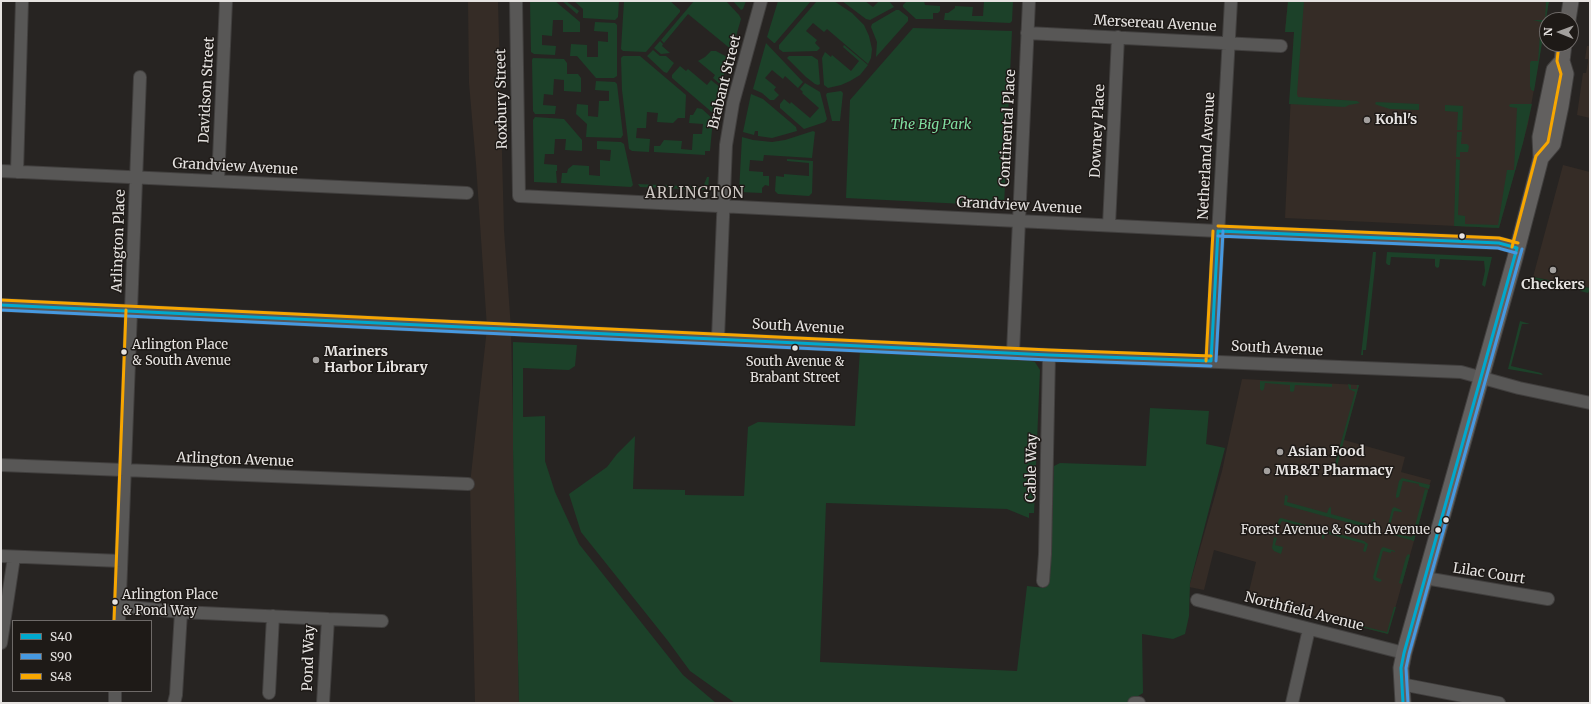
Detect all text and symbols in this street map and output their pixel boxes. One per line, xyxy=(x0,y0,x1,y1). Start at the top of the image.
street label: Mersereau Avenue xyxy=(1093,12,1217,36)
north arrow xyxy=(1539,12,1579,52)
text: N xyxy=(1541,27,1555,36)
street label: Brabant Street xyxy=(705,33,745,131)
street label: Davidson Street xyxy=(196,36,218,144)
street label: Roxbury Street xyxy=(493,48,511,150)
street label: Continental Place xyxy=(997,69,1019,187)
street label: Downey Place xyxy=(1087,84,1109,178)
street label: Netherland Avenue xyxy=(1195,92,1219,220)
place label: Kohl's xyxy=(1375,112,1417,128)
marker: Kohl's xyxy=(1362,115,1372,125)
park label: The Big Park xyxy=(891,117,971,133)
street label: Grandview Avenue xyxy=(172,155,298,179)
district label: ARLINGTON xyxy=(645,185,745,203)
street label: Arlington Place xyxy=(109,189,129,293)
street label: Grandview Avenue xyxy=(956,194,1082,218)
unlabelled marker xyxy=(1457,231,1467,241)
marker: Checkers xyxy=(1548,265,1558,275)
place label: Checkers xyxy=(1521,277,1585,293)
street label: South Avenue xyxy=(751,316,845,338)
place label: Arlington Place & South Avenue xyxy=(132,337,231,368)
street label: South Avenue xyxy=(1230,338,1324,360)
marker: South Avenue & Brabant Street xyxy=(790,343,800,353)
place label: Mariners Harbor Library xyxy=(324,344,428,376)
marker: Arlington Place & South Avenue xyxy=(119,347,129,357)
place label: South Avenue & Brabant Street xyxy=(746,354,844,385)
marker: Mariners Harbor Library xyxy=(311,355,321,365)
street label: Cable Way xyxy=(1023,434,1041,502)
place label: Asian Food xyxy=(1288,444,1365,460)
marker: Asian Food xyxy=(1275,447,1285,457)
street label: Arlington Avenue xyxy=(176,450,294,470)
place label: MB&T Pharmacy xyxy=(1275,463,1393,479)
marker: MB&T Pharmacy xyxy=(1262,466,1272,476)
unlabelled marker xyxy=(1441,515,1451,525)
place label: Forest Avenue & South Avenue xyxy=(1241,522,1430,538)
marker: Forest Avenue & South Avenue xyxy=(1433,525,1443,535)
street label: Lilac Court xyxy=(1452,560,1526,588)
place label: Arlington Place & Pond Way xyxy=(122,587,218,618)
street label: Northfield Avenue xyxy=(1243,589,1365,635)
marker: Arlington Place & Pond Way xyxy=(110,597,120,607)
legend xyxy=(12,620,152,692)
street label: Pond Way xyxy=(299,624,319,692)
text: S40 xyxy=(50,629,72,644)
text: S90 xyxy=(50,649,72,664)
text: S48 xyxy=(50,669,72,684)

